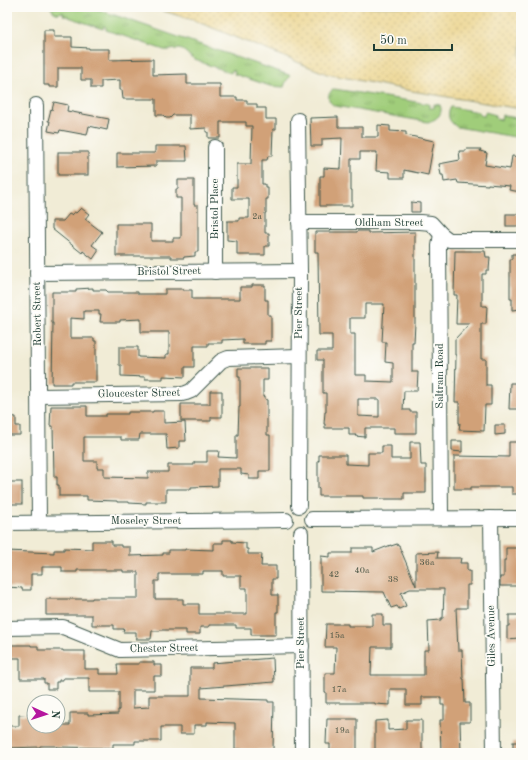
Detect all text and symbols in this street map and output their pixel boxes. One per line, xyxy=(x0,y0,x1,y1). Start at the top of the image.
scale bar xyxy=(374,26,452,52)
text: 50 m xyxy=(380,34,407,47)
street label: Bristol Place xyxy=(210,179,221,239)
house number: 2a xyxy=(252,212,262,221)
street label: Oldham Street xyxy=(355,218,424,229)
street label: Bristol Street xyxy=(137,266,201,278)
street label: Robert Street xyxy=(32,281,44,346)
street label: Pier Street xyxy=(294,287,305,339)
street label: Saltram Road xyxy=(435,343,446,409)
street label: Gloucester Street xyxy=(98,388,180,400)
street label: Moseley Street xyxy=(111,516,181,527)
house number: 36a xyxy=(420,558,435,567)
house number: 40a xyxy=(355,566,370,575)
house number: 42 xyxy=(329,570,339,579)
house number: 38 xyxy=(388,575,398,584)
street label: Giles Avenue xyxy=(486,605,498,667)
street label: Pier Street xyxy=(296,617,307,669)
house number: 15a xyxy=(330,631,345,640)
street label: Chester Street xyxy=(129,643,199,655)
house number: 17a xyxy=(332,685,347,694)
north arrow xyxy=(26,694,66,734)
text: N xyxy=(49,710,60,720)
house number: 19a xyxy=(335,726,350,735)

